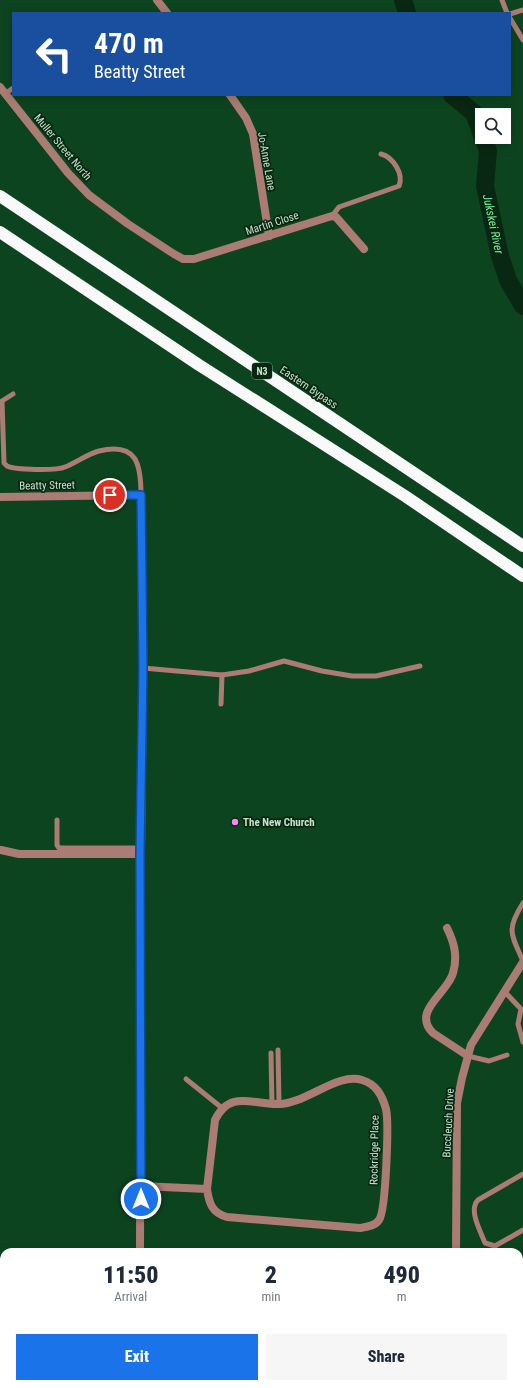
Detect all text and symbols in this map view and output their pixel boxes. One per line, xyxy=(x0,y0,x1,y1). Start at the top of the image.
text: 470 m xyxy=(94,27,164,60)
icon: left xyxy=(28,28,80,80)
text: Beatty Street xyxy=(94,61,185,82)
map controls xyxy=(475,108,511,144)
button: search xyxy=(475,108,511,144)
street label: Muller Street North xyxy=(31,112,94,183)
street label: Jo-Anne Lane xyxy=(255,131,278,191)
water label: Jukskei River xyxy=(480,193,506,256)
street label: Martin Close xyxy=(244,209,300,238)
road number: N3 xyxy=(252,363,272,379)
street label: Eastern Bypass xyxy=(277,363,340,411)
pin xyxy=(93,478,127,512)
street label: Beatty Street xyxy=(19,479,75,492)
icon: arrive xyxy=(99,484,121,506)
place label: The New Church xyxy=(243,816,315,829)
marker: The New Church xyxy=(230,817,240,827)
street label: Buccleuch Drive xyxy=(440,1088,457,1158)
street label: Rockridge Place xyxy=(367,1115,382,1185)
position arrow xyxy=(120,1178,162,1220)
text: 11:50 xyxy=(103,1261,159,1289)
text: 2 xyxy=(265,1261,277,1289)
text: 490 xyxy=(383,1261,420,1289)
text: Arrival xyxy=(114,1289,147,1304)
text: min xyxy=(261,1289,281,1304)
text: m xyxy=(397,1289,407,1304)
button: Exit xyxy=(16,1334,258,1380)
button: Share xyxy=(266,1334,507,1380)

